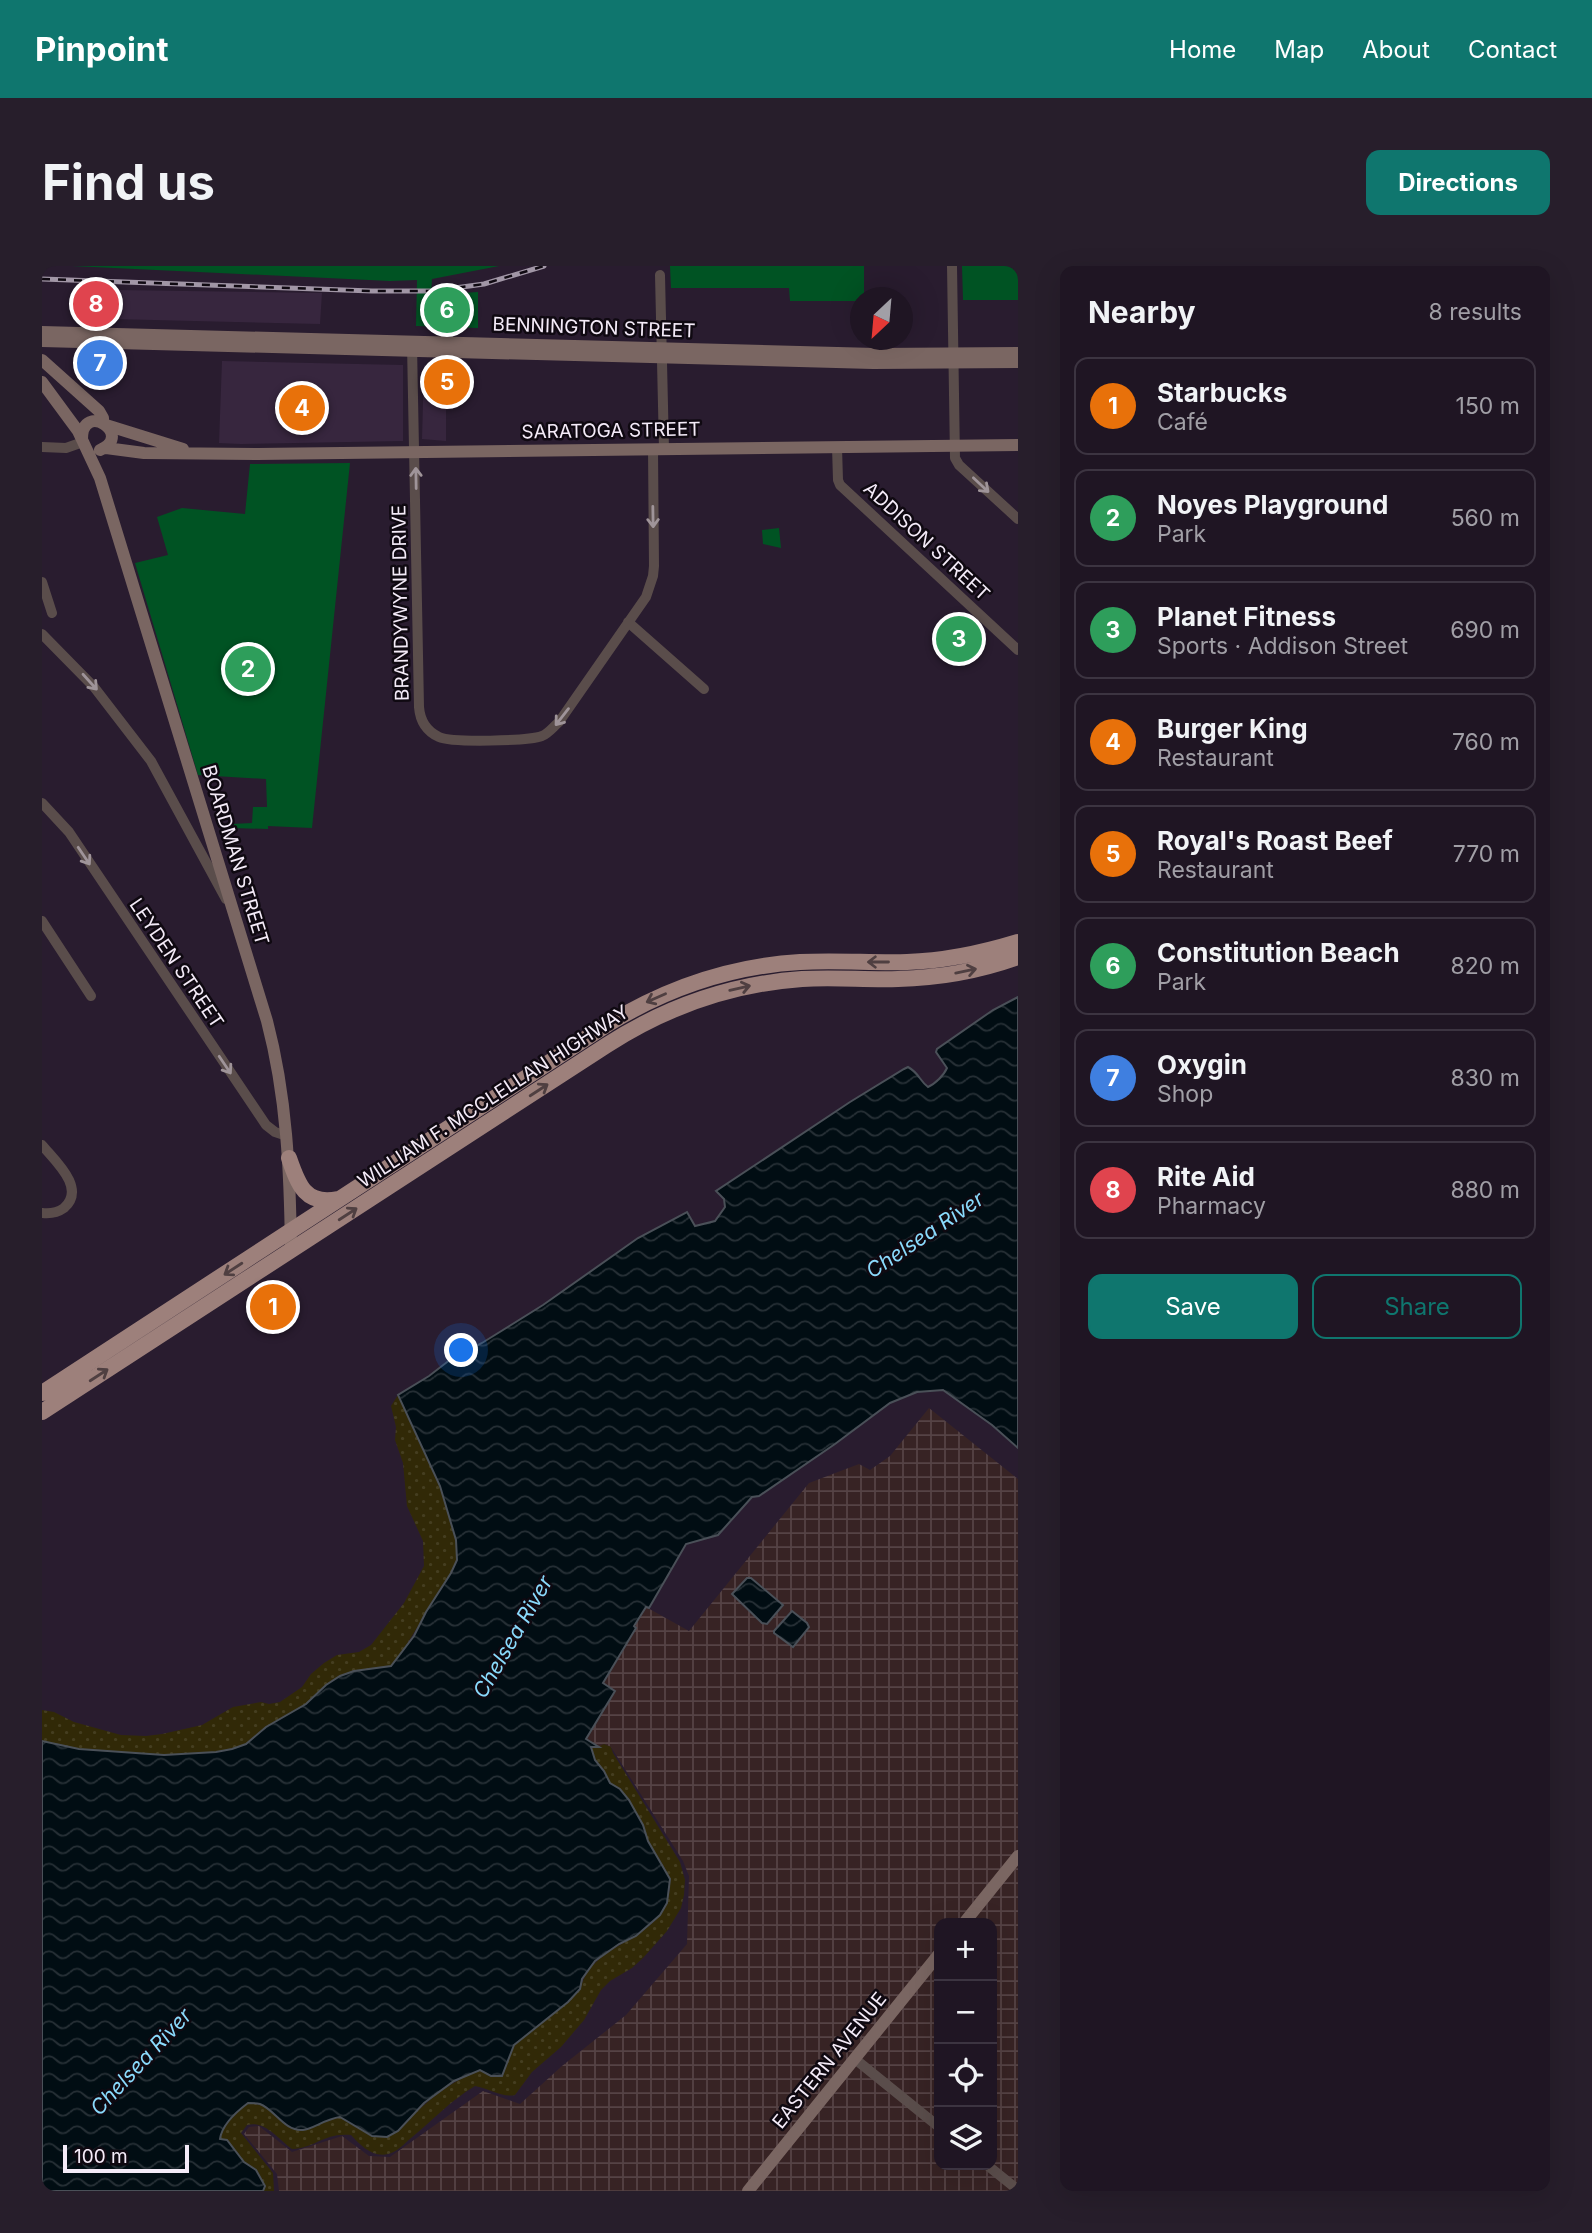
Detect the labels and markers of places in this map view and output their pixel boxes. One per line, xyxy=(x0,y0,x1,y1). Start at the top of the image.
pin: 8 xyxy=(73,278,119,330)
pin: 6 xyxy=(424,284,470,336)
pin: 7 xyxy=(77,337,123,389)
pin: 5 xyxy=(424,356,470,408)
pin: 4 xyxy=(279,382,325,434)
pin: 3 xyxy=(936,613,982,665)
pin: 2 xyxy=(225,643,271,695)
pin: 1 xyxy=(250,1281,296,1333)

